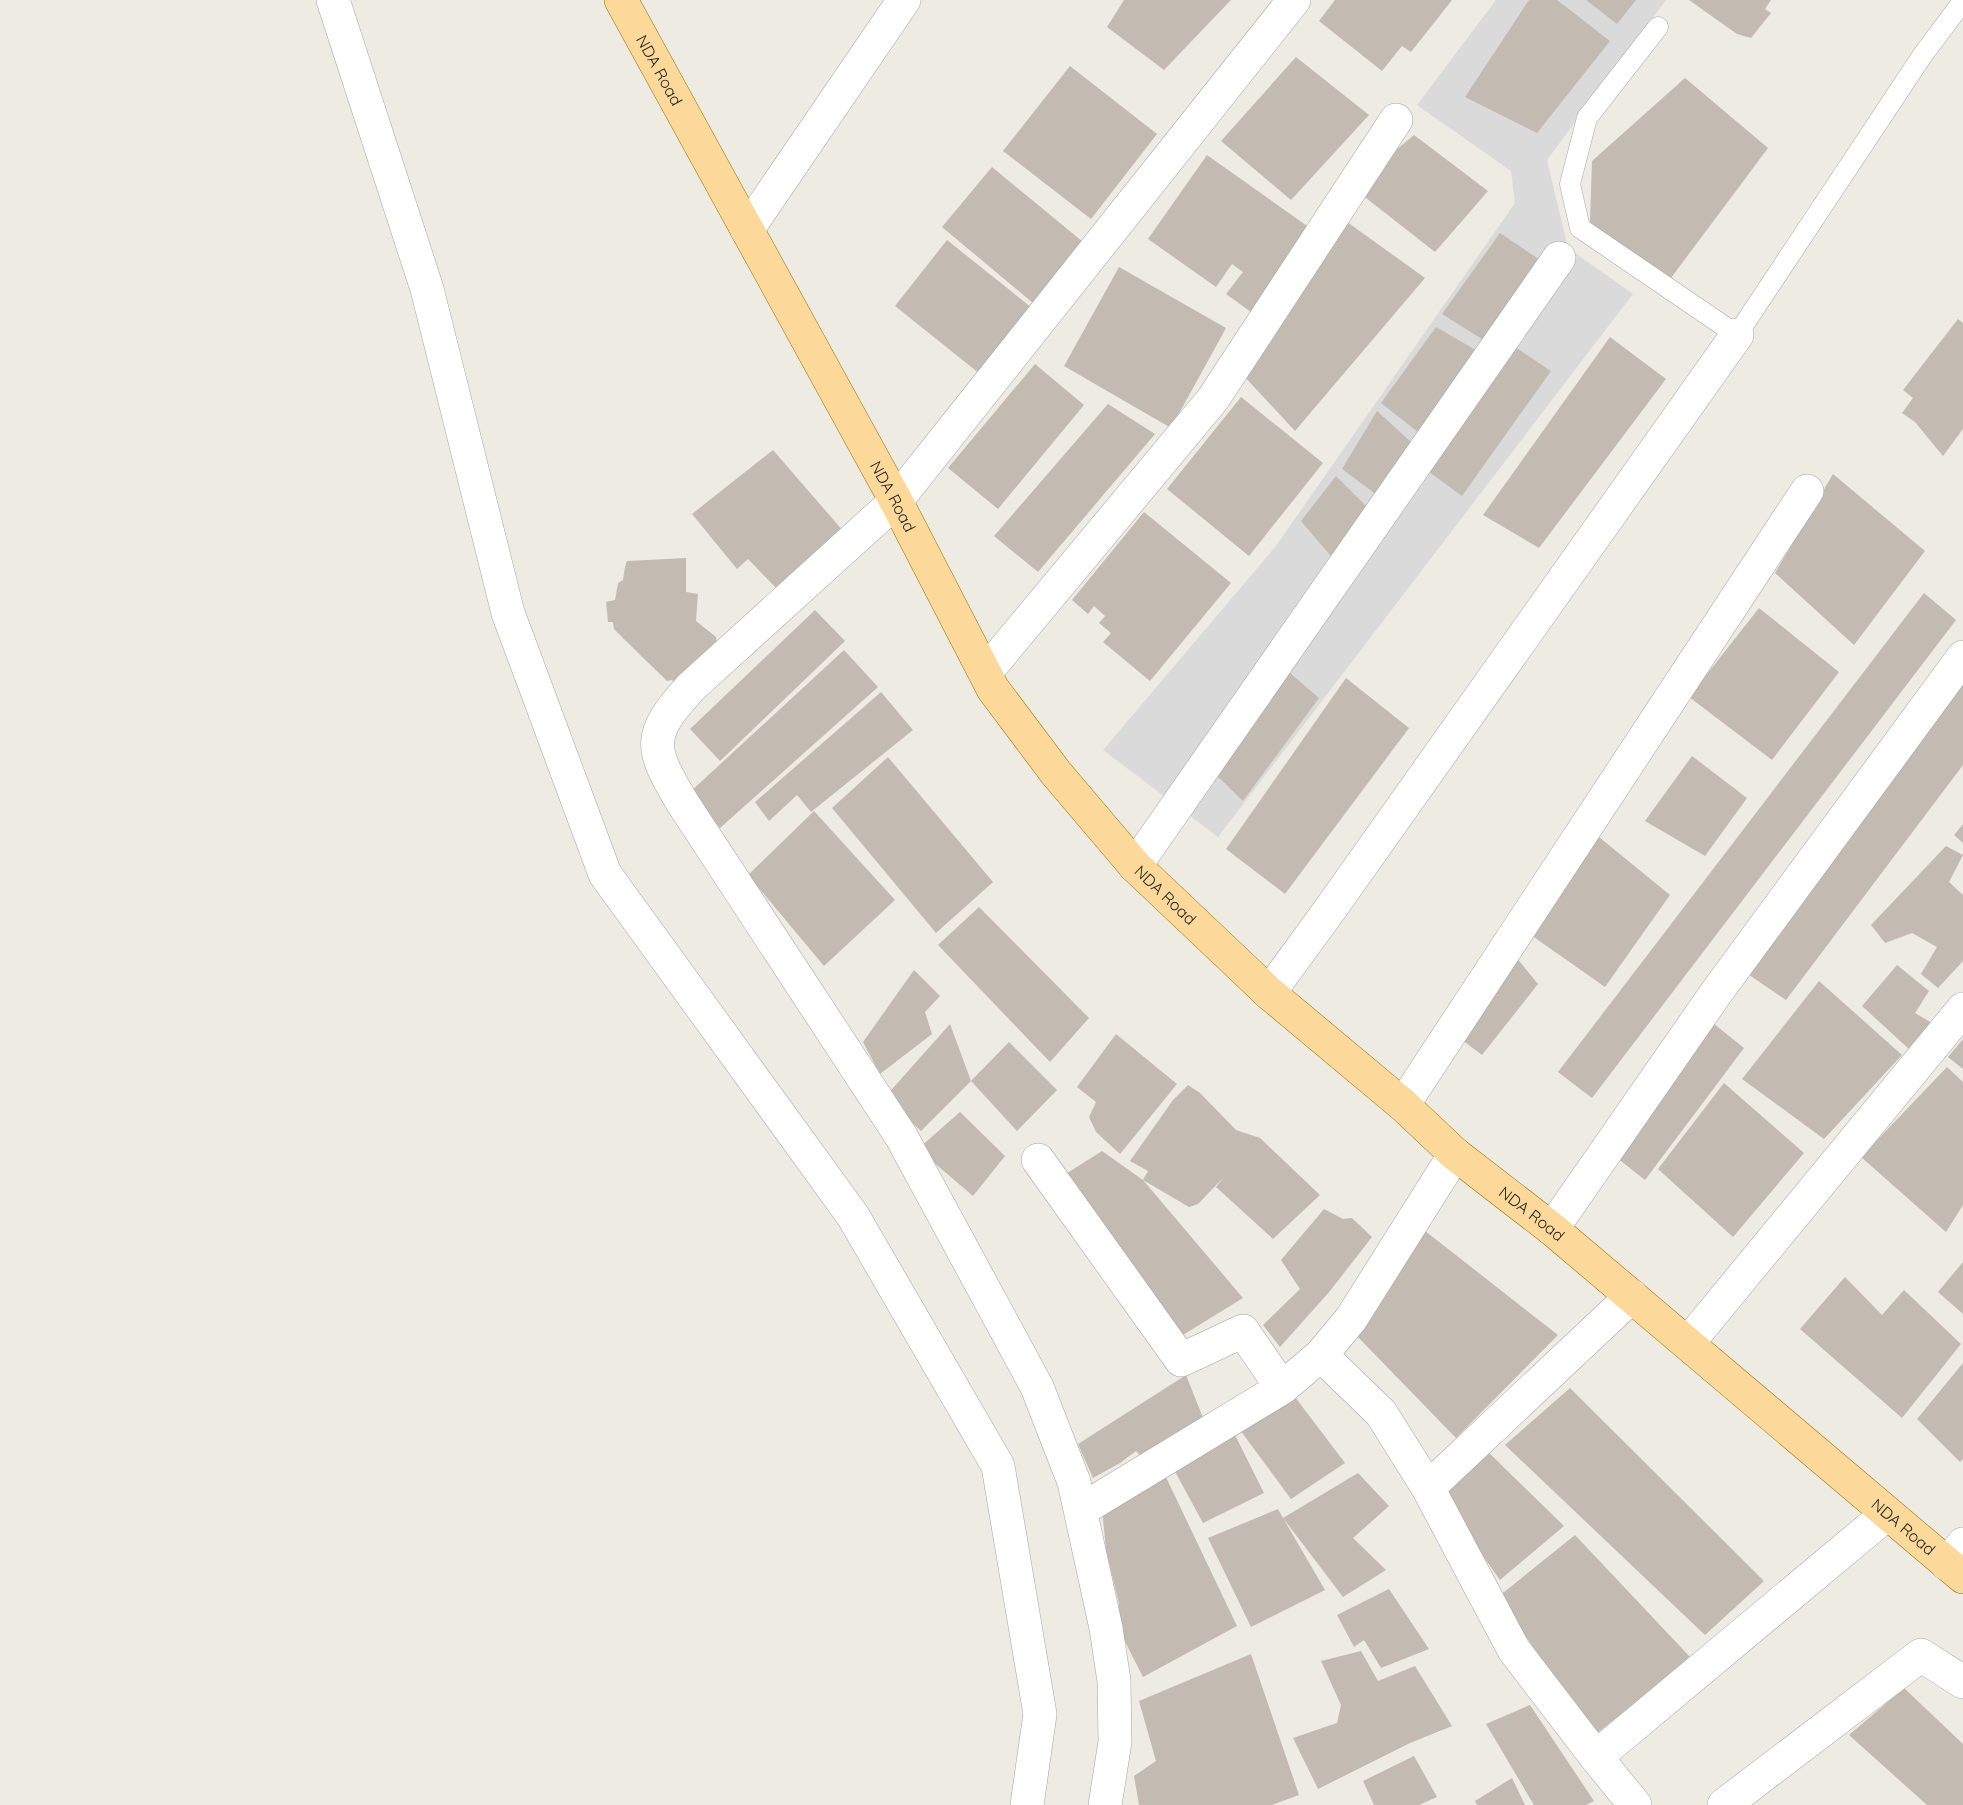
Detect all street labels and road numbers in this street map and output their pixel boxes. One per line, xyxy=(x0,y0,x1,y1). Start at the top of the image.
street label: NDA Road xyxy=(632,31,687,109)
street label: NDA Road xyxy=(866,457,920,535)
street label: NDA Road xyxy=(1130,861,1200,929)
street label: NDA Road xyxy=(1495,1182,1569,1245)
street label: NDA Road xyxy=(1867,1494,1940,1559)

